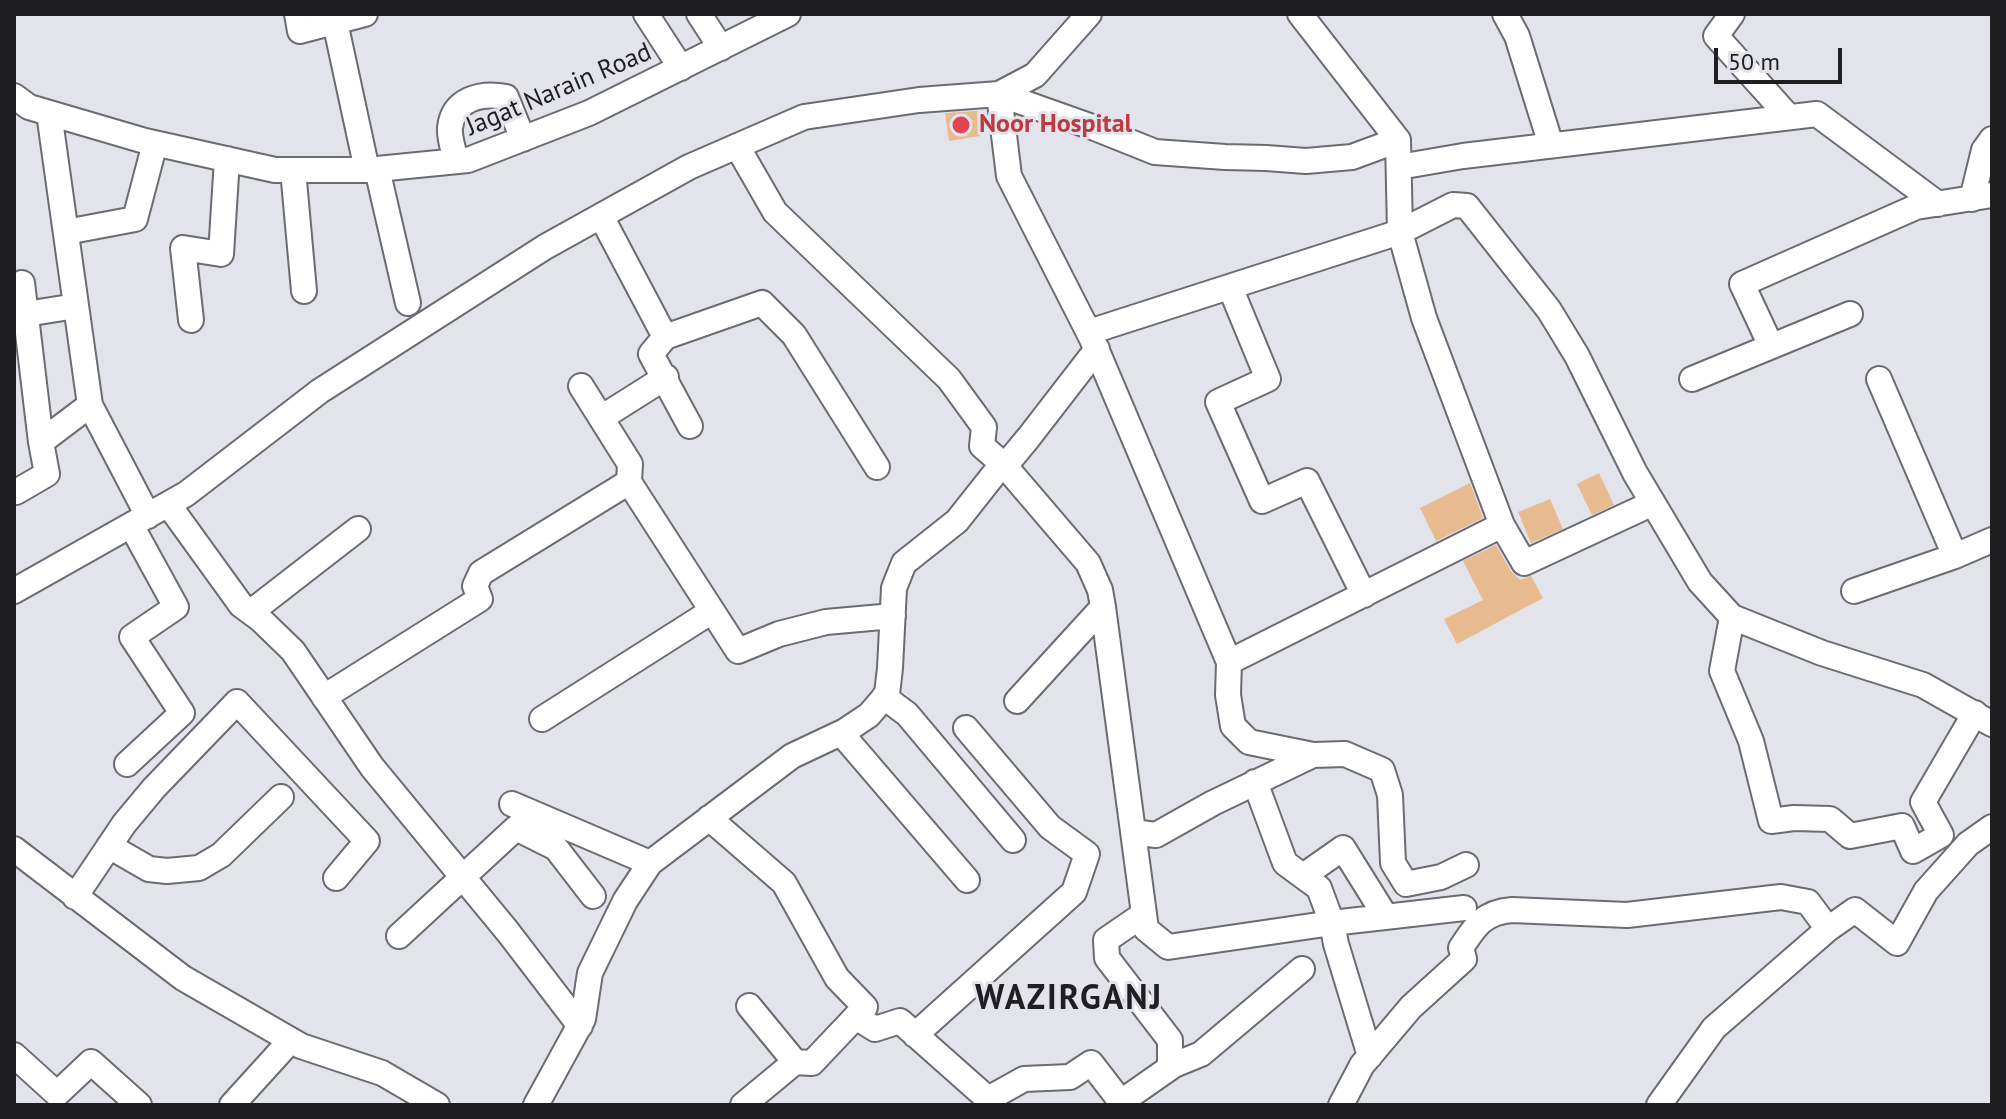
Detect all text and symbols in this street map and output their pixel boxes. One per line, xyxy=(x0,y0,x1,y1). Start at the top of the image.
scale bar xyxy=(1718,32,1846,82)
street label: Jagat Narain Road xyxy=(462,37,656,143)
text: 50 m xyxy=(1728,46,1780,77)
place label: Noor Hospital xyxy=(979,109,1132,141)
marker: Noor Hospital xyxy=(950,114,972,136)
district label: WAZIRGANJ xyxy=(975,979,1163,1019)

